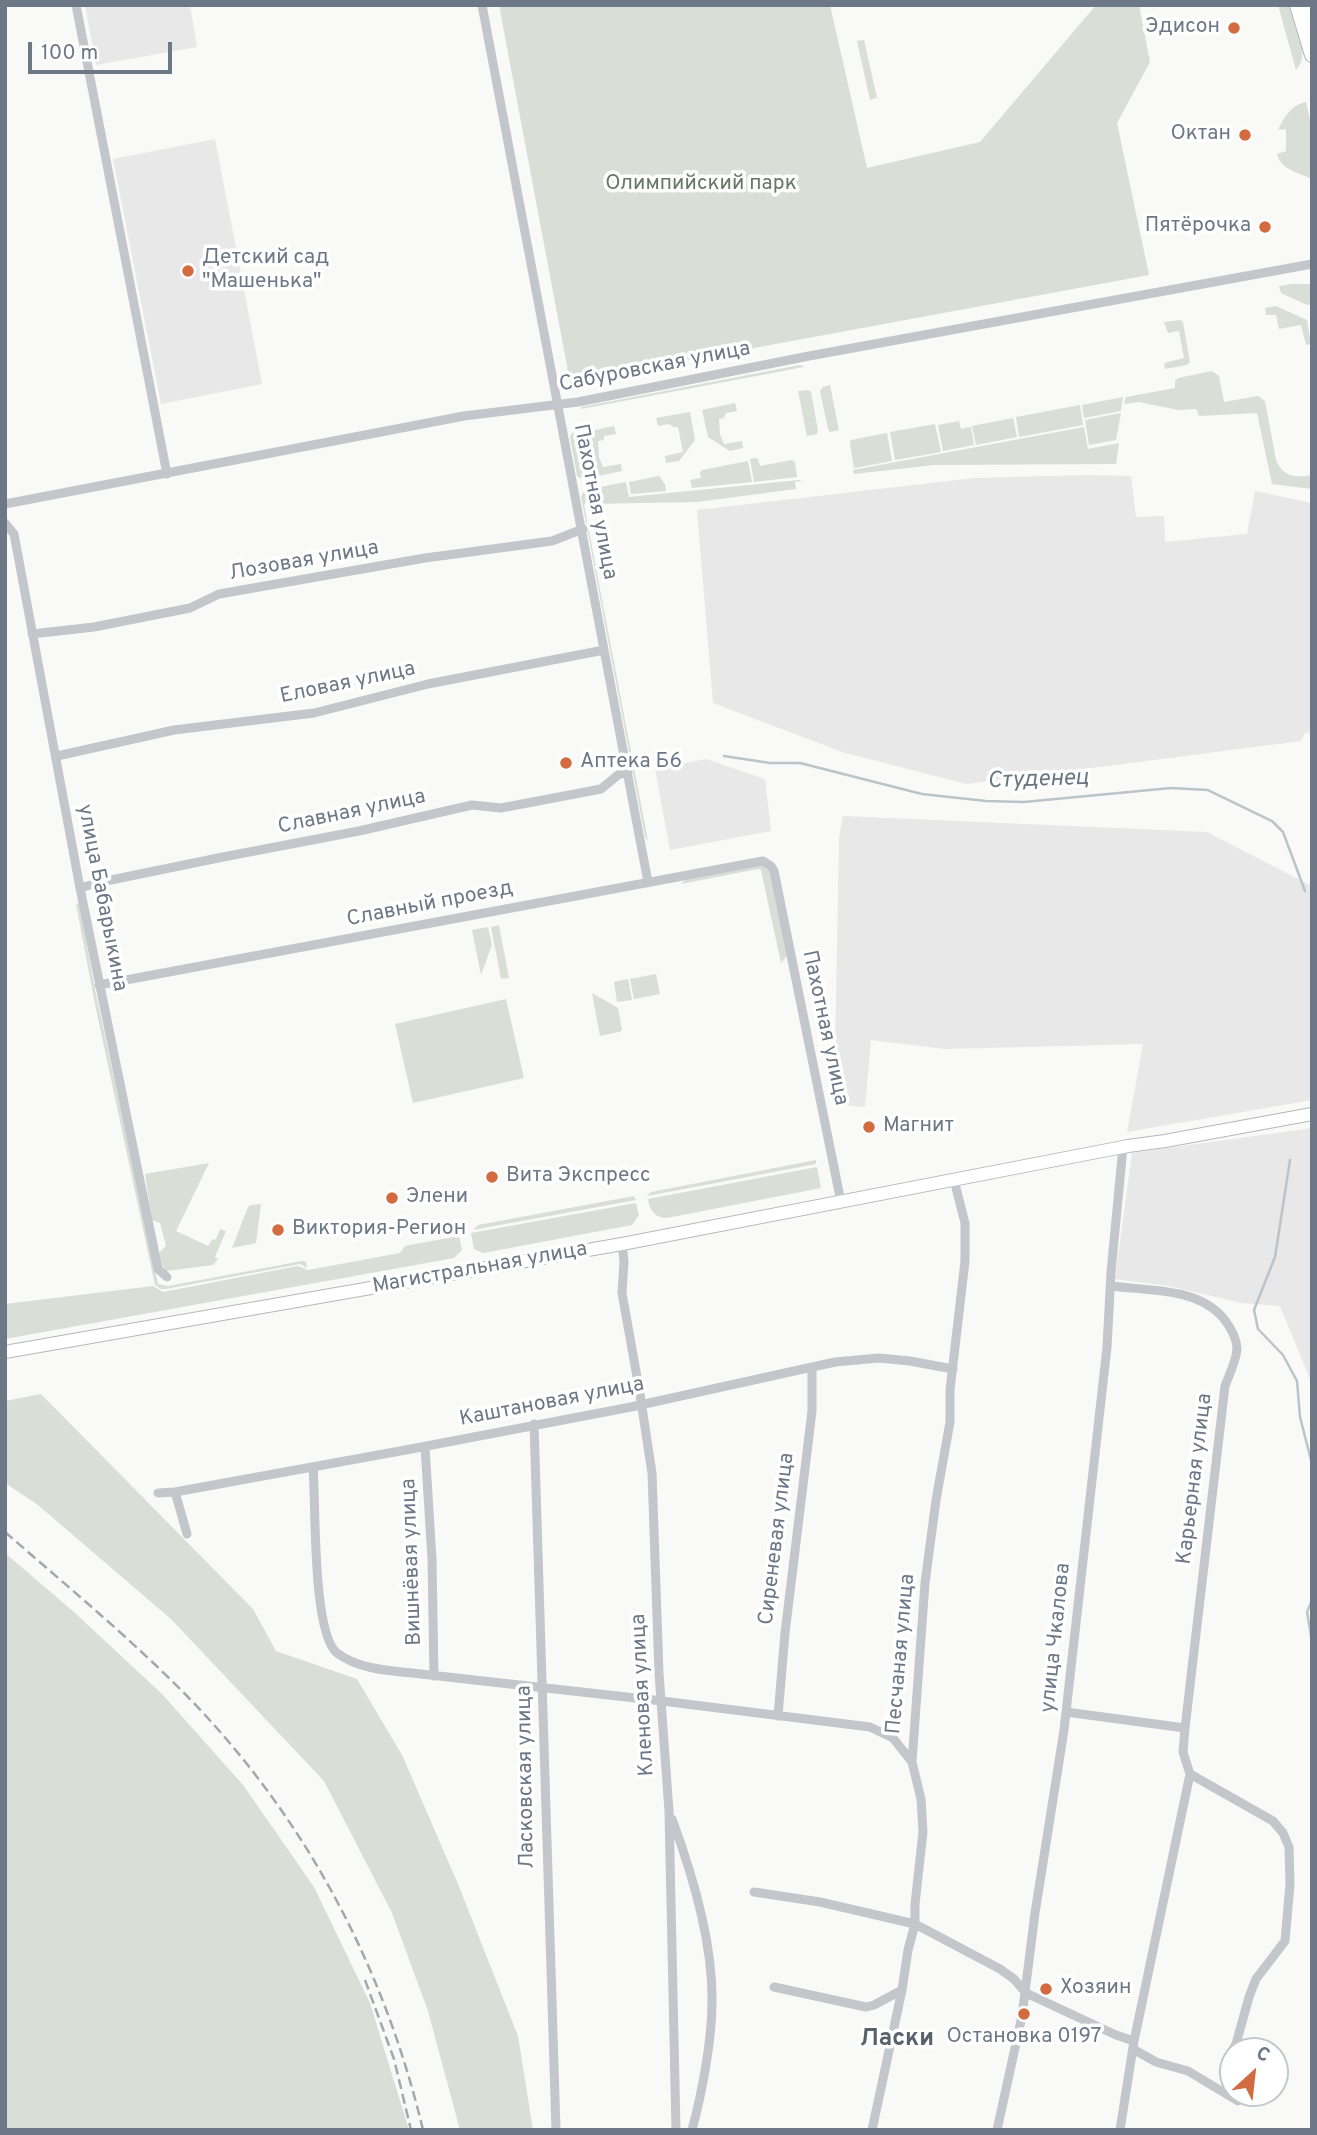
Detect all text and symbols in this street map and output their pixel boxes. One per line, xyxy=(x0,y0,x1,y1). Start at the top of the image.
place label: Эдисон xyxy=(1145,15,1220,41)
marker: Эдисон xyxy=(1226,20,1242,36)
scale bar xyxy=(32,28,175,72)
text: 100 m xyxy=(41,40,98,67)
place label: Октан xyxy=(1170,122,1231,148)
marker: Октан xyxy=(1237,127,1253,143)
park label: Олимпийский парк xyxy=(605,172,797,198)
place label: Пятёрочка xyxy=(1145,214,1251,240)
marker: Пятёрочка xyxy=(1257,219,1273,235)
place label: Детский сад "Машенька" xyxy=(202,246,329,296)
marker: Детский сад "Машенька" xyxy=(180,263,196,279)
street label: Сабуровская улица xyxy=(557,337,753,399)
street label: Пахотная улица xyxy=(567,422,621,582)
street label: Лозовая улица xyxy=(227,536,381,588)
street label: Еловая улица xyxy=(278,657,418,711)
place label: Аптека Б6 xyxy=(580,750,682,776)
marker: Аптека Б6 xyxy=(558,755,574,771)
water label: Студенец xyxy=(987,765,1089,797)
street label: Славная улица xyxy=(276,785,428,841)
street label: улица Бабарыкина xyxy=(70,802,132,994)
street label: Славный проезд xyxy=(345,877,515,933)
street label: Пахотная улица xyxy=(795,948,853,1108)
place label: Магнит xyxy=(883,1114,954,1140)
marker: Магнит xyxy=(861,1119,877,1135)
place label: Вита Экспресс xyxy=(506,1164,651,1190)
marker: Вита Экспресс xyxy=(484,1169,500,1185)
place label: Элени xyxy=(406,1185,468,1211)
marker: Элени xyxy=(384,1190,400,1206)
place label: Виктория-Регион xyxy=(292,1217,466,1243)
marker: Виктория-Регион xyxy=(270,1222,286,1238)
street label: Магистральная улица xyxy=(371,1238,589,1300)
street label: Каштановая улица xyxy=(458,1373,646,1433)
street label: Карьерная улица xyxy=(1173,1392,1219,1566)
street label: Сиреневая улица xyxy=(755,1451,801,1627)
street label: Вишнёвая улица xyxy=(397,1478,429,1646)
street label: улица Чкалова xyxy=(1037,1562,1077,1714)
street label: Песчаная улица xyxy=(882,1573,922,1735)
street label: Кленовая улица xyxy=(627,1613,661,1777)
street label: Ласковская улица xyxy=(513,1685,541,1869)
place label: Хозяин xyxy=(1060,1976,1131,2002)
marker: Хозяин xyxy=(1038,1981,1054,1997)
marker: Остановка 0197 xyxy=(1016,2006,1032,2022)
place label: Остановка 0197 xyxy=(947,2025,1101,2051)
district label: Ласки xyxy=(860,2026,934,2054)
north arrow xyxy=(1219,2037,1289,2107)
text: С xyxy=(1252,2042,1273,2069)

